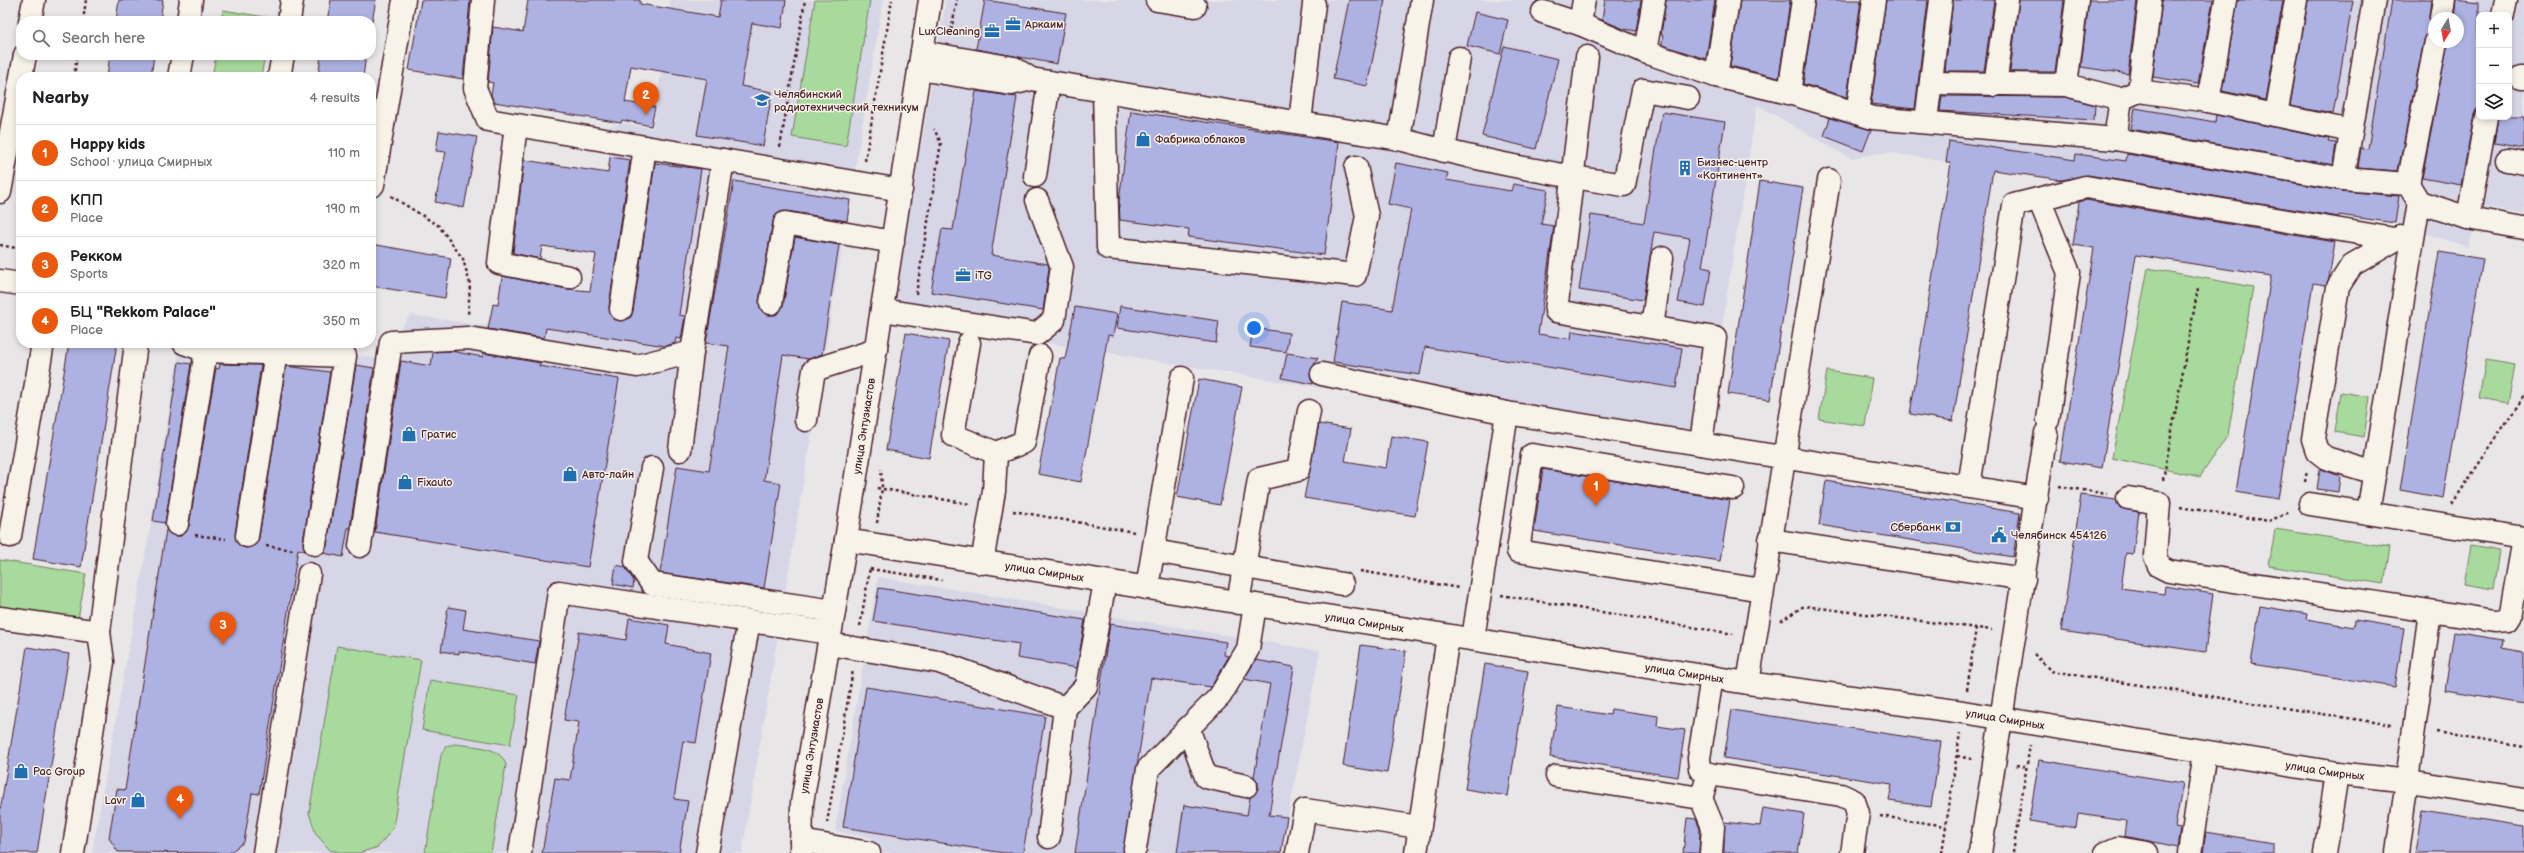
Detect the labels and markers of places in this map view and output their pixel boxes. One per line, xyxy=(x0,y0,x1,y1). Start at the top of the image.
office icon: Аркаим xyxy=(1004,15,1022,33)
place label: Аркаим xyxy=(1024,18,1063,31)
office icon: LuxCleaning xyxy=(983,22,1001,40)
place label: LuxCleaning xyxy=(918,25,980,38)
pin: 2 xyxy=(633,82,659,115)
place label: Челябинский радиотехнический техникум xyxy=(774,88,919,114)
school or university icon: Челябинский радиотехнический техникум xyxy=(753,91,771,109)
shop icon: Фабрика облаков xyxy=(1134,130,1152,148)
place label: Фабрика облаков xyxy=(1155,133,1245,146)
place label: Бизнес-центр «Континент» xyxy=(1697,156,1769,182)
building icon: Бизнес-центр «Континент» xyxy=(1676,159,1694,177)
office icon: iTG xyxy=(954,266,972,284)
place label: iTG xyxy=(975,269,992,282)
shop icon: Гратис xyxy=(400,425,418,443)
place label: Гратис xyxy=(421,428,457,441)
shop icon: Авто-лайн xyxy=(561,465,579,483)
place label: Авто-лайн xyxy=(581,468,634,481)
shop icon: Fixauto xyxy=(396,473,414,491)
pin: 1 xyxy=(1583,473,1609,506)
place label: Fixauto xyxy=(417,476,453,489)
bank icon: Сбербанк xyxy=(1944,518,1962,536)
place label: Сбербанк xyxy=(1891,521,1941,534)
public building icon: Челябинск 454126 xyxy=(1990,526,2008,544)
place label: Челябинск 454126 xyxy=(2011,529,2107,542)
pin: 3 xyxy=(210,612,236,645)
shop icon: Pac Group xyxy=(12,762,30,780)
place label: Pac Group xyxy=(33,765,85,778)
pin: 4 xyxy=(167,786,193,819)
shop icon: Lavr xyxy=(129,791,147,809)
place label: Lavr xyxy=(105,794,127,807)

